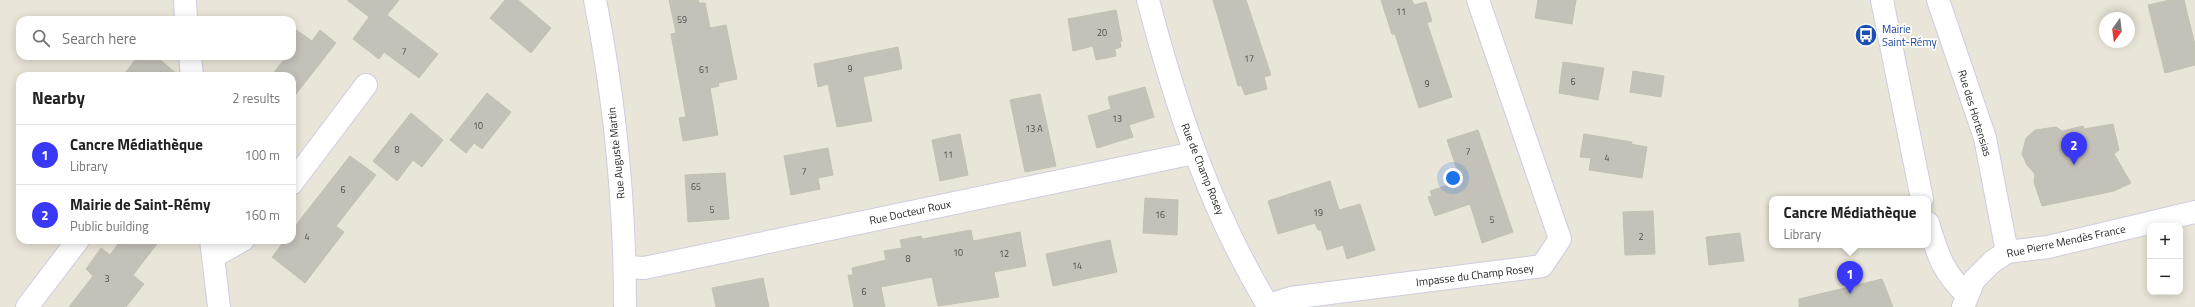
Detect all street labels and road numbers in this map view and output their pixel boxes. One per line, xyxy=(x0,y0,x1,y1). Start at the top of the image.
street label: Rue des Hortensias xyxy=(1954,68,1996,158)
street label: Rue Auguste Martin xyxy=(603,106,629,200)
street label: Rue de Champ Rosey xyxy=(1177,121,1229,218)
street label: Rue Docteur Roux xyxy=(868,196,952,228)
street label: Rue Pierre Mendès France xyxy=(2005,220,2127,261)
street label: Impasse du Champ Rosey xyxy=(1415,260,1536,290)

